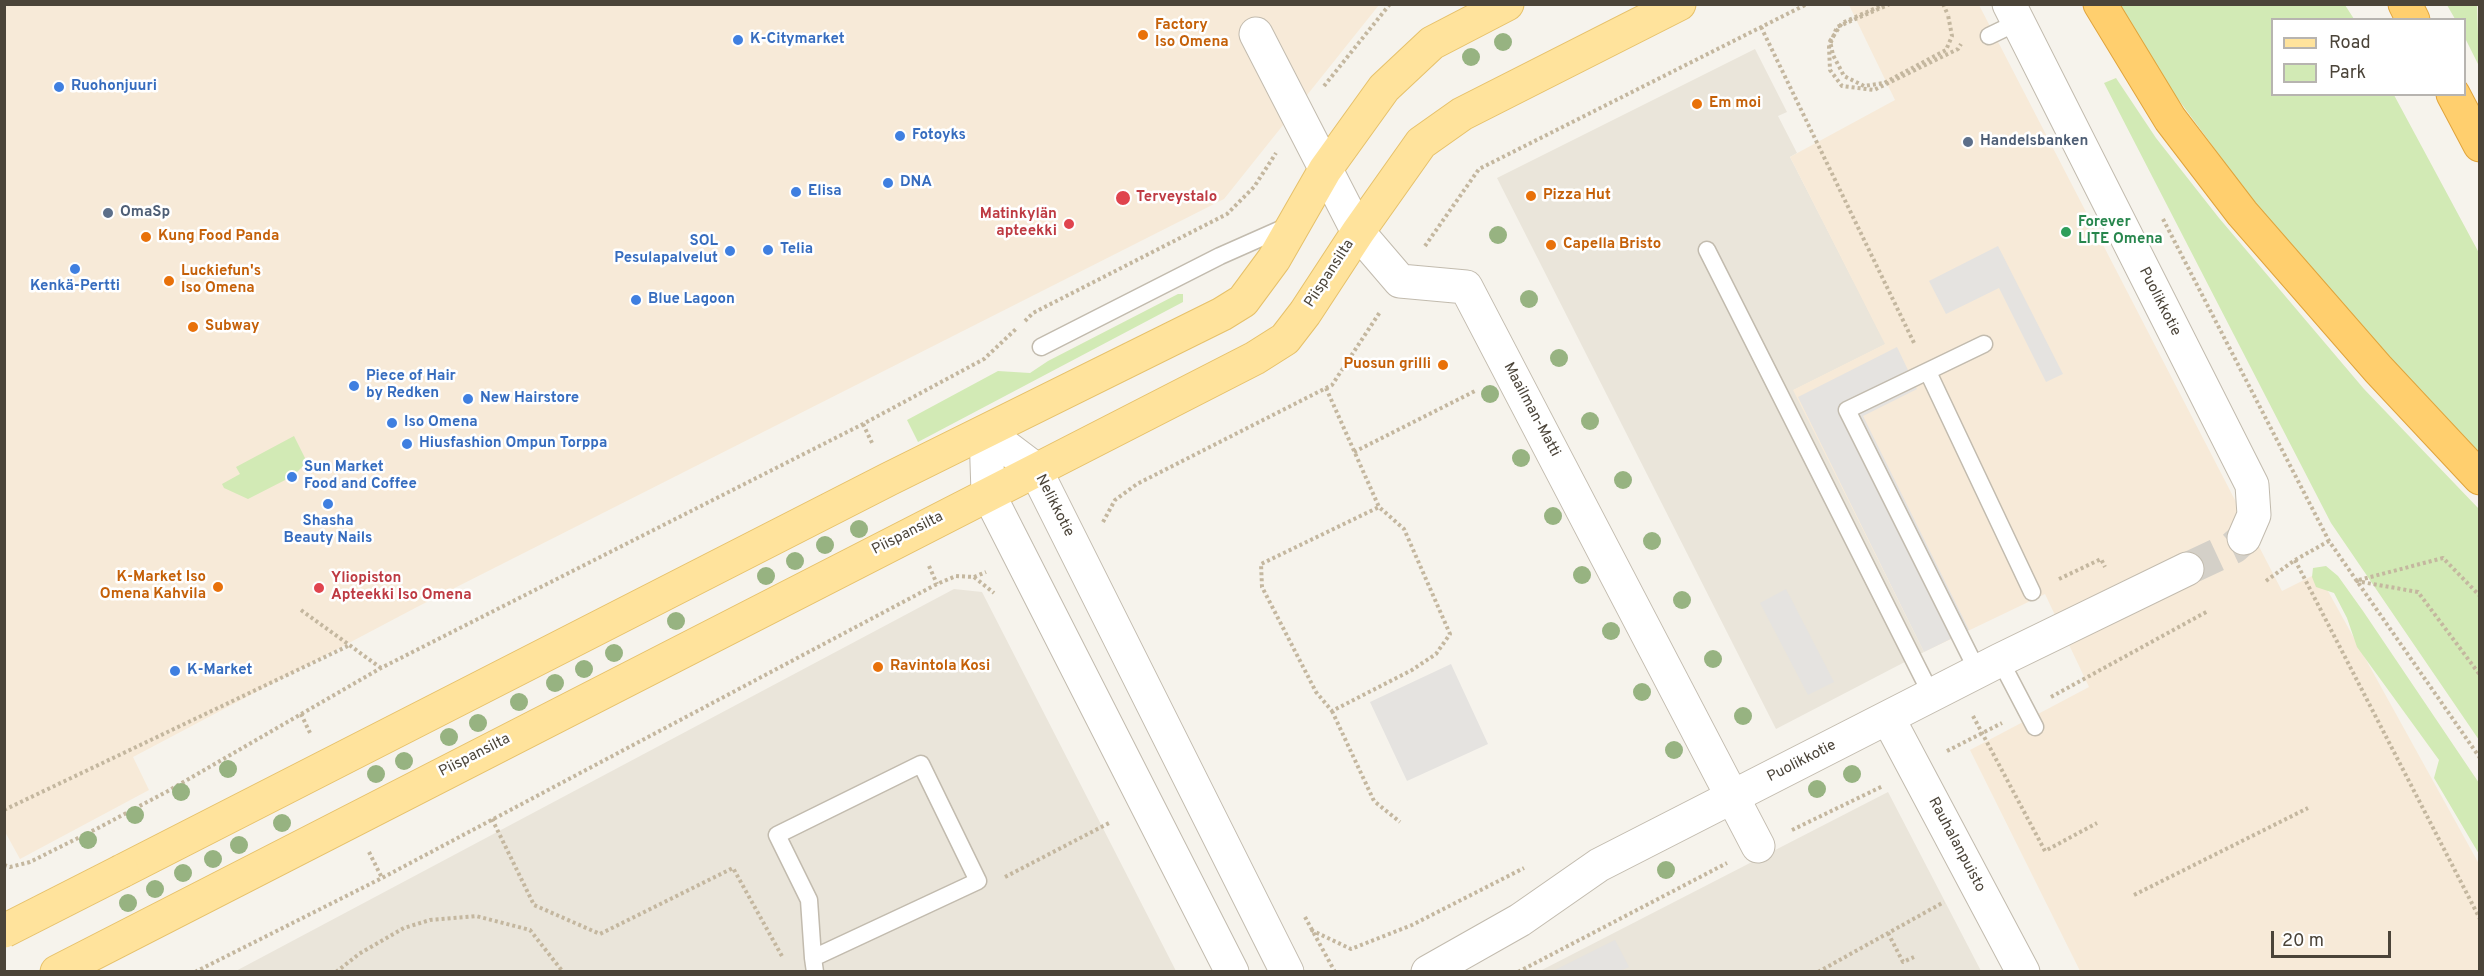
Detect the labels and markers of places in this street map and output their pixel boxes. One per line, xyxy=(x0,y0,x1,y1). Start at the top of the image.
place label: Factory Iso Omena xyxy=(1155,17,1229,52)
marker: Factory Iso Omena xyxy=(1136,28,1150,42)
place label: K-Citymarket xyxy=(750,31,845,49)
marker: K-Citymarket xyxy=(731,33,745,47)
place label: Ruohonjuuri xyxy=(71,78,157,96)
marker: Ruohonjuuri xyxy=(52,80,66,94)
place label: Em moi xyxy=(1709,95,1761,113)
marker: Em moi xyxy=(1690,97,1704,111)
place label: Fotoyks xyxy=(912,127,966,145)
marker: Fotoyks xyxy=(893,129,907,143)
place label: Handelsbanken xyxy=(1980,133,2088,151)
marker: Handelsbanken xyxy=(1961,135,1975,149)
place label: DNA xyxy=(900,174,932,192)
marker: DNA xyxy=(881,176,895,190)
place label: Elisa xyxy=(808,183,842,201)
marker: Elisa xyxy=(789,185,803,199)
place label: Pizza Hut xyxy=(1543,187,1611,205)
marker: Terveystalo xyxy=(1114,189,1132,207)
place label: Terveystalo xyxy=(1136,189,1217,207)
marker: Pizza Hut xyxy=(1524,189,1538,203)
place label: OmaSp xyxy=(120,204,170,222)
marker: OmaSp xyxy=(101,206,115,220)
place label: Matinkylän apteekki xyxy=(980,206,1057,241)
place label: Forever LITE Omena xyxy=(2078,214,2163,249)
marker: Matinkylän apteekki xyxy=(1062,217,1076,231)
marker: Forever LITE Omena xyxy=(2059,225,2073,239)
place label: Kung Food Panda xyxy=(158,228,279,246)
marker: Kung Food Panda xyxy=(139,230,153,244)
place label: SOL Pesulapalvelut xyxy=(614,233,718,268)
place label: Capella Bristo xyxy=(1563,236,1661,254)
marker: Capella Bristo xyxy=(1544,238,1558,252)
place label: Telia xyxy=(780,241,813,259)
marker: Telia xyxy=(761,243,775,257)
marker: SOL Pesulapalvelut xyxy=(723,244,737,258)
marker: Kenkä-Pertti xyxy=(68,262,82,276)
place label: Luckiefun's Iso Omena xyxy=(181,263,261,298)
marker: Luckiefun's Iso Omena xyxy=(162,274,176,288)
place label: Kenkä-Pertti xyxy=(30,278,120,296)
place label: Blue Lagoon xyxy=(648,291,735,309)
marker: Blue Lagoon xyxy=(629,293,643,307)
place label: Subway xyxy=(205,318,259,336)
marker: Subway xyxy=(186,320,200,334)
place label: Puosun grilli xyxy=(1343,356,1431,374)
marker: Puosun grilli xyxy=(1436,358,1450,372)
place label: Piece of Hair by Redken xyxy=(366,368,456,403)
marker: Piece of Hair by Redken xyxy=(347,379,361,393)
place label: New Hairstore xyxy=(480,390,579,408)
marker: New Hairstore xyxy=(461,392,475,406)
place label: Iso Omena xyxy=(404,414,478,432)
marker: Iso Omena xyxy=(385,416,399,430)
place label: Hiusfashion Ompun Torppa xyxy=(419,435,607,453)
marker: Hiusfashion Ompun Torppa xyxy=(400,437,414,451)
place label: Sun Market Food and Coffee xyxy=(304,459,417,494)
marker: Sun Market Food and Coffee xyxy=(285,470,299,484)
marker: Shasha Beauty Nails xyxy=(321,497,335,511)
place label: Shasha Beauty Nails xyxy=(284,513,372,548)
place label: K-Market Iso Omena Kahvila xyxy=(100,569,206,604)
place label: Yliopiston Apteekki Iso Omena xyxy=(331,570,471,605)
marker: K-Market Iso Omena Kahvila xyxy=(211,580,225,594)
marker: Yliopiston Apteekki Iso Omena xyxy=(312,581,326,595)
place label: Ravintola Kosi xyxy=(890,658,990,676)
marker: Ravintola Kosi xyxy=(871,660,885,674)
place label: K-Market xyxy=(187,662,252,680)
marker: K-Market xyxy=(168,664,182,678)

